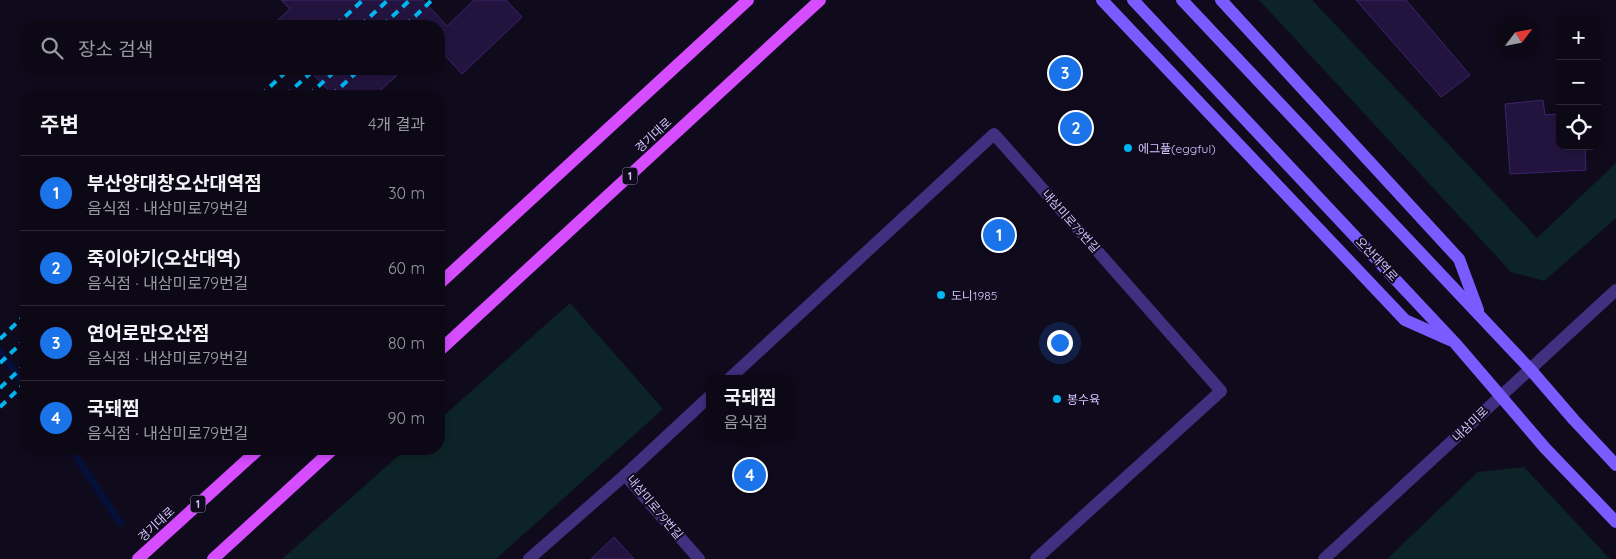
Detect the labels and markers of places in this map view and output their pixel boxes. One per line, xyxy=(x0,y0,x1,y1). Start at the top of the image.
pin: 3 xyxy=(1049,54,1081,92)
pin: 2 xyxy=(1060,109,1092,147)
place label: 에그풀(eggful) xyxy=(1138,141,1216,156)
marker: 에그풀(eggful) xyxy=(1122,142,1134,154)
pin: 1 xyxy=(983,216,1015,254)
place label: 도니1985 xyxy=(951,288,997,303)
marker: 도니1985 xyxy=(935,289,947,301)
place label: 봉수육 xyxy=(1067,392,1100,407)
marker: 봉수육 xyxy=(1051,393,1063,405)
pin: 4 xyxy=(734,456,766,494)

